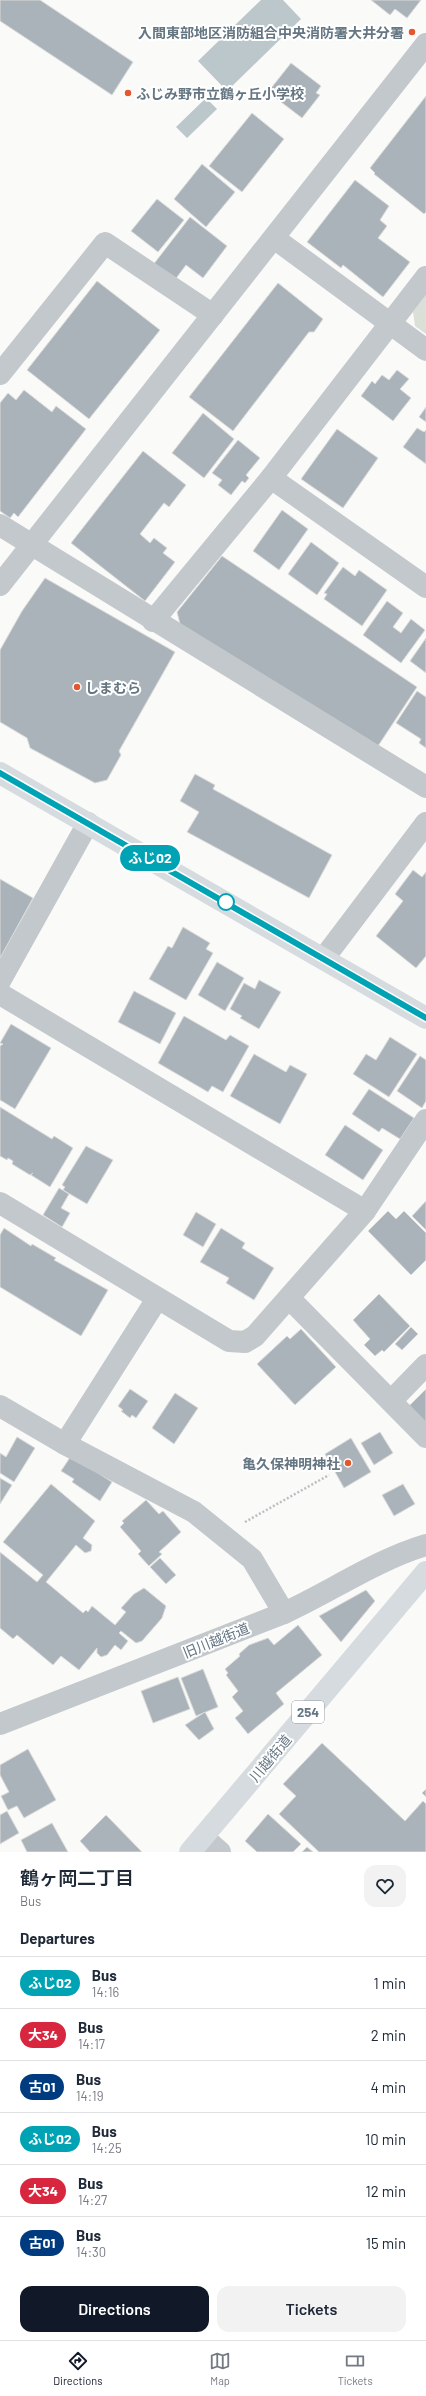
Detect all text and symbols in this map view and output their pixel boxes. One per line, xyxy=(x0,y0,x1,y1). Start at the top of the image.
place label: 入間東部地区消防組合中央消防署大井分署 xyxy=(138,24,404,41)
marker: 入間東部地区消防組合中央消防署大井分署 xyxy=(407,27,417,37)
place label: ふじみ野市立鶴ヶ丘小学校 xyxy=(136,85,304,102)
marker: ふじみ野市立鶴ヶ丘小学校 xyxy=(123,88,133,98)
place label: しまむら xyxy=(85,679,141,696)
marker: しまむら xyxy=(72,682,82,692)
line badge: ふじ02 xyxy=(122,845,178,871)
text: ふじ02 xyxy=(128,849,172,866)
unlabelled marker xyxy=(217,893,235,911)
place label: 亀久保神明神社 xyxy=(242,1455,340,1472)
marker: 亀久保神明神社 xyxy=(343,1458,353,1468)
street label: 旧川越街道 xyxy=(180,1619,252,1661)
road number: 254 xyxy=(292,1701,324,1723)
street label: 川越街道 xyxy=(245,1731,295,1785)
button: heart xyxy=(364,1865,406,1907)
text: 鶴ヶ岡二丁目 xyxy=(20,1866,134,1889)
text: Bus xyxy=(20,1893,41,1909)
text: Departures xyxy=(20,1929,95,1947)
text: Bus xyxy=(92,1966,117,1984)
text: ふじ02 xyxy=(28,1974,72,1991)
text: 1 min xyxy=(373,1974,406,1992)
text: 14:16 xyxy=(92,1984,119,2000)
text: Bus xyxy=(78,2018,103,2036)
text: 大34 xyxy=(28,2026,58,2043)
text: 2 min xyxy=(371,2026,406,2044)
text: 14:17 xyxy=(78,2036,105,2052)
text: Bus xyxy=(76,2070,101,2088)
text: 古01 xyxy=(29,2078,55,2095)
text: 4 min xyxy=(370,2078,406,2096)
text: 14:19 xyxy=(76,2088,103,2104)
text: Bus xyxy=(92,2122,117,2140)
text: ふじ02 xyxy=(28,2130,72,2147)
text: 10 min xyxy=(365,2130,406,2148)
text: 14:25 xyxy=(92,2140,122,2156)
text: Bus xyxy=(78,2174,103,2192)
text: 大34 xyxy=(28,2182,58,2199)
text: 12 min xyxy=(365,2182,406,2200)
text: 14:27 xyxy=(78,2192,107,2208)
text: Bus xyxy=(76,2226,101,2244)
text: 古01 xyxy=(29,2234,55,2251)
text: 15 min xyxy=(366,2234,406,2252)
text: 14:30 xyxy=(76,2244,106,2260)
button: Directions xyxy=(20,2286,209,2332)
button: Tickets xyxy=(217,2286,406,2332)
tab: Directions xyxy=(53,2350,102,2387)
tab: Map xyxy=(209,2350,231,2387)
tab: Tickets xyxy=(338,2350,373,2387)

